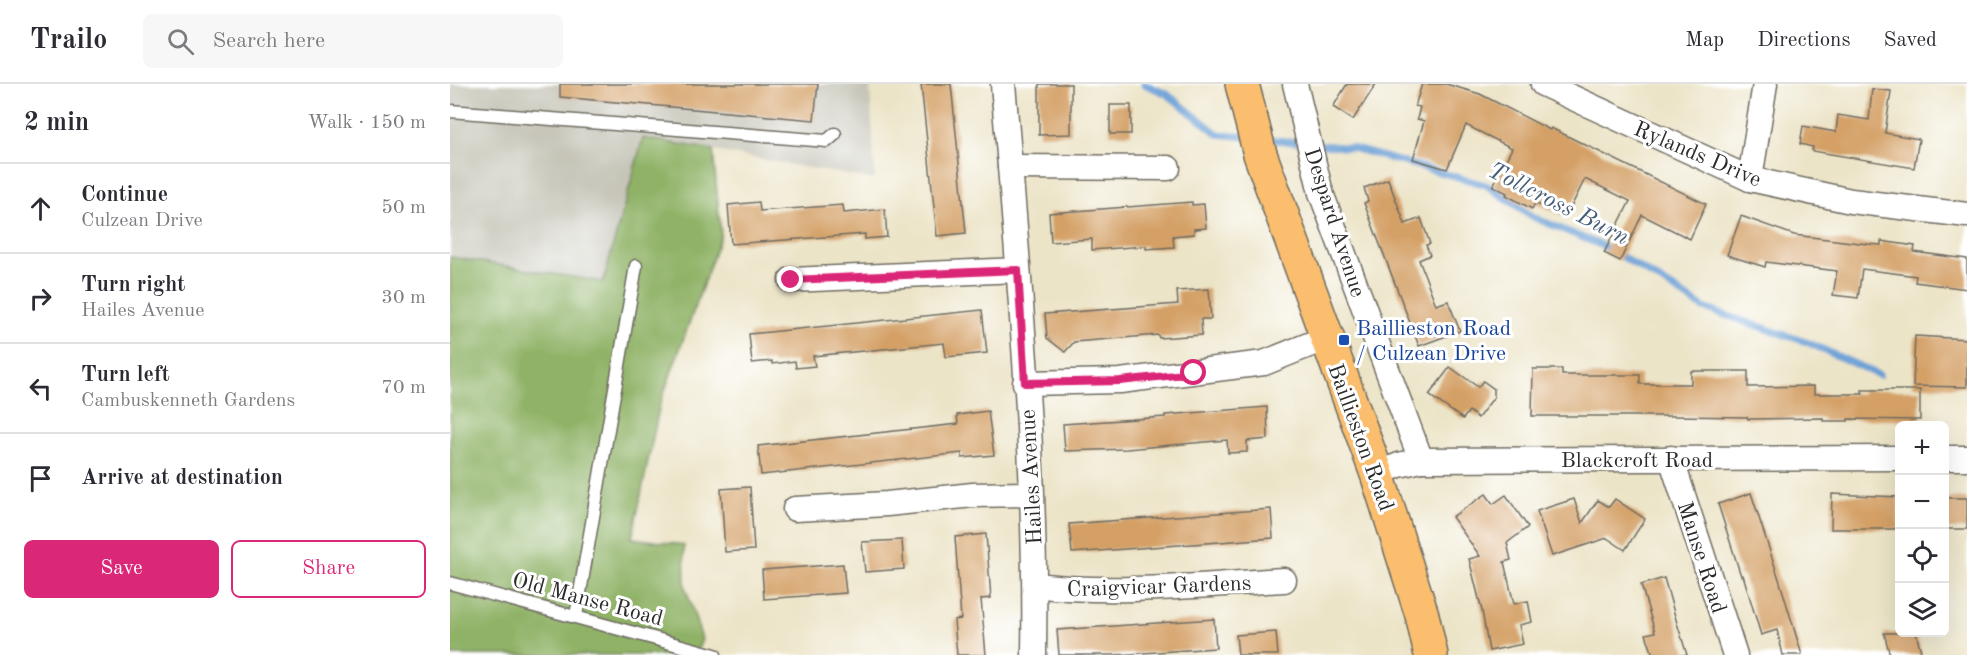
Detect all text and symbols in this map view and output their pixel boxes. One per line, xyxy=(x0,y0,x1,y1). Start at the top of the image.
search box xyxy=(143,14,563,68)
icon: search xyxy=(164,25,197,58)
text: Trailo xyxy=(30,27,107,55)
text: Search here xyxy=(212,30,325,52)
text: Map xyxy=(1685,30,1724,51)
text: Directions xyxy=(1757,30,1851,51)
text: Saved xyxy=(1884,30,1937,51)
text: 2 min xyxy=(24,110,89,136)
text: Walk · 150 m xyxy=(307,113,426,133)
street label: Rylands Drive xyxy=(1630,118,1764,192)
street label: Despard Avenue xyxy=(1300,145,1369,300)
water label: Tollcross Burn xyxy=(1484,159,1633,251)
text: Continue xyxy=(81,184,168,206)
icon: ahead xyxy=(24,192,57,225)
text: 50 m xyxy=(381,198,426,218)
text: Culzean Drive xyxy=(81,211,203,231)
route end xyxy=(777,266,803,292)
text: Turn right xyxy=(81,274,185,296)
icon: right xyxy=(24,282,57,315)
text: 30 m xyxy=(381,288,426,308)
text: Hailes Avenue xyxy=(81,301,204,321)
place label: Baillieston Road / Culzean Drive xyxy=(1356,318,1511,365)
marker: Baillieston Road / Culzean Drive xyxy=(1337,333,1351,347)
route start xyxy=(1180,359,1206,385)
street label: Baillieston Road xyxy=(1323,361,1397,514)
text: Turn left xyxy=(81,364,170,386)
icon: left xyxy=(24,372,57,405)
text: 70 m xyxy=(381,378,426,398)
text: Cambuskenneth Gardens xyxy=(81,391,295,411)
street label: Hailes Avenue xyxy=(1017,409,1047,545)
map controls xyxy=(1895,421,1949,637)
button: + xyxy=(1895,421,1949,475)
street label: Blackcroft Road xyxy=(1561,450,1713,472)
icon: arrive xyxy=(24,462,57,495)
text: Arrive at destination xyxy=(81,467,283,489)
button: − xyxy=(1895,475,1949,529)
street label: Manse Road xyxy=(1673,499,1729,616)
button: locate xyxy=(1895,529,1949,583)
button: Save xyxy=(24,540,219,598)
button: Share xyxy=(231,540,426,598)
street label: Old Manse Road xyxy=(510,569,665,631)
street label: Craigvicar Gardens xyxy=(1067,573,1252,601)
button: layers xyxy=(1895,583,1949,637)

